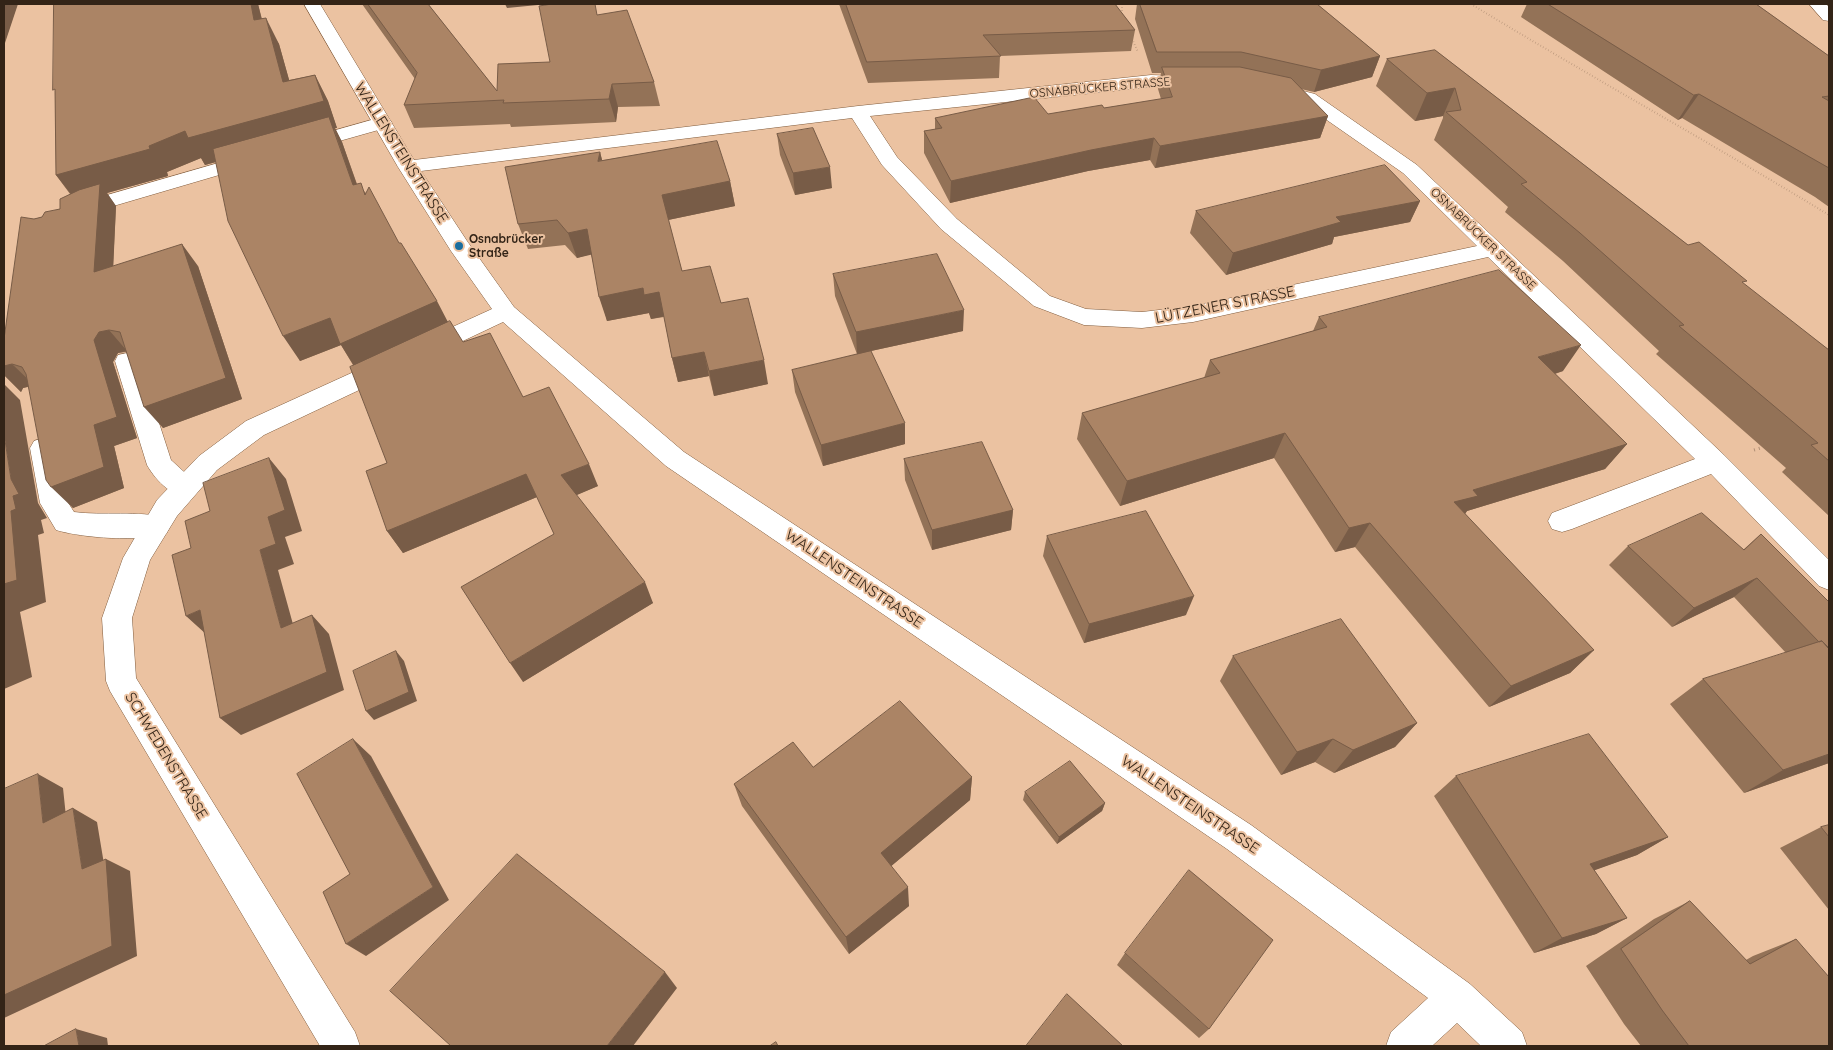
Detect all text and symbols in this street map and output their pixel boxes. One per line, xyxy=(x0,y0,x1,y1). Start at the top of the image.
street label: OSNABRÜCKER STRASSE xyxy=(1029,75,1171,101)
street label: WALLENSTEINSTRASSE xyxy=(350,79,452,227)
street label: OSNABRÜCKER STRASSE xyxy=(1427,185,1539,293)
place label: Osnabrücker Straße xyxy=(469,232,543,260)
marker: Osnabrücker Straße xyxy=(453,240,465,252)
street label: LÜTZENER STRASSE xyxy=(1154,283,1296,327)
street label: WALLENSTEINSTRASSE xyxy=(782,526,926,632)
street label: SCHWEDENSTRASSE xyxy=(121,689,211,823)
street label: WALLENSTEINSTRASSE xyxy=(1118,752,1262,858)

